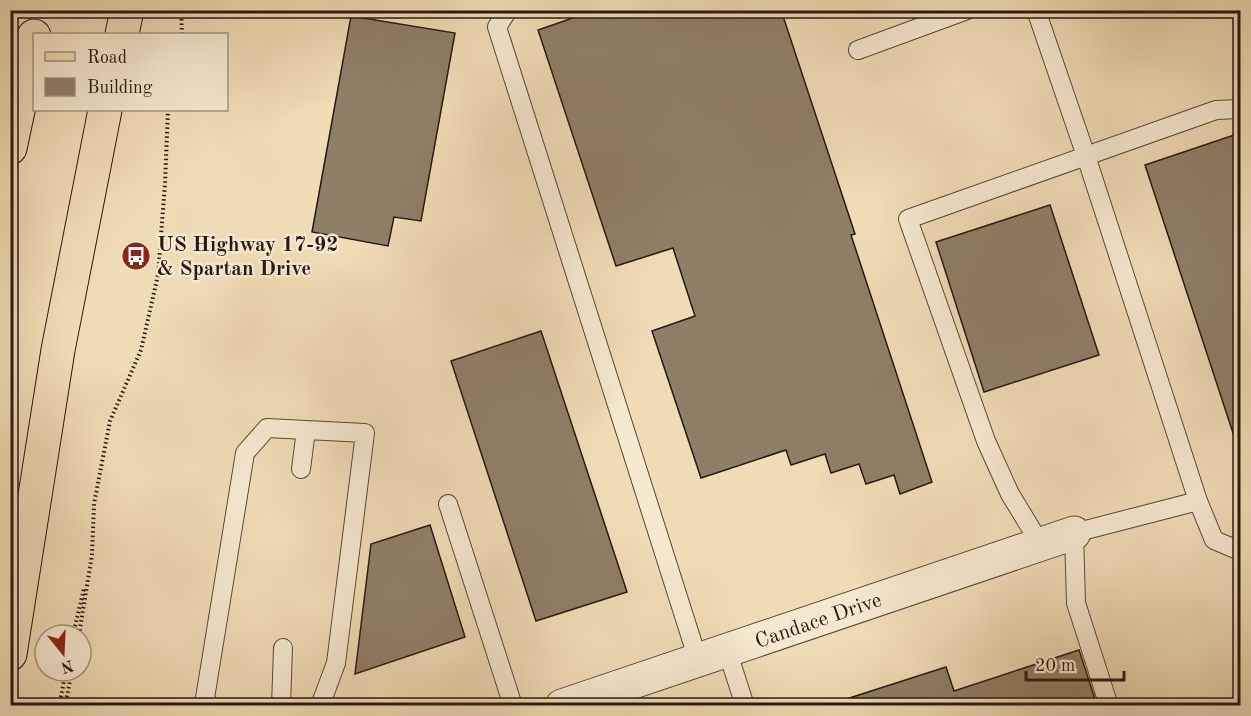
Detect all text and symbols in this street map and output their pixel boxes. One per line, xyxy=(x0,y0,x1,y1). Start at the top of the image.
legend xyxy=(33,33,228,111)
text: Road xyxy=(87,49,127,67)
text: Building xyxy=(87,79,153,97)
place label: US Highway 17-92 & Spartan Drive xyxy=(157,235,338,280)
bus stop icon: US Highway 17-92 & Spartan Drive xyxy=(120,240,152,272)
street label: Candace Drive xyxy=(753,590,884,653)
north arrow xyxy=(33,623,93,683)
scale bar xyxy=(1026,644,1124,682)
text: N xyxy=(58,656,75,675)
text: 20 m xyxy=(1035,657,1075,675)

